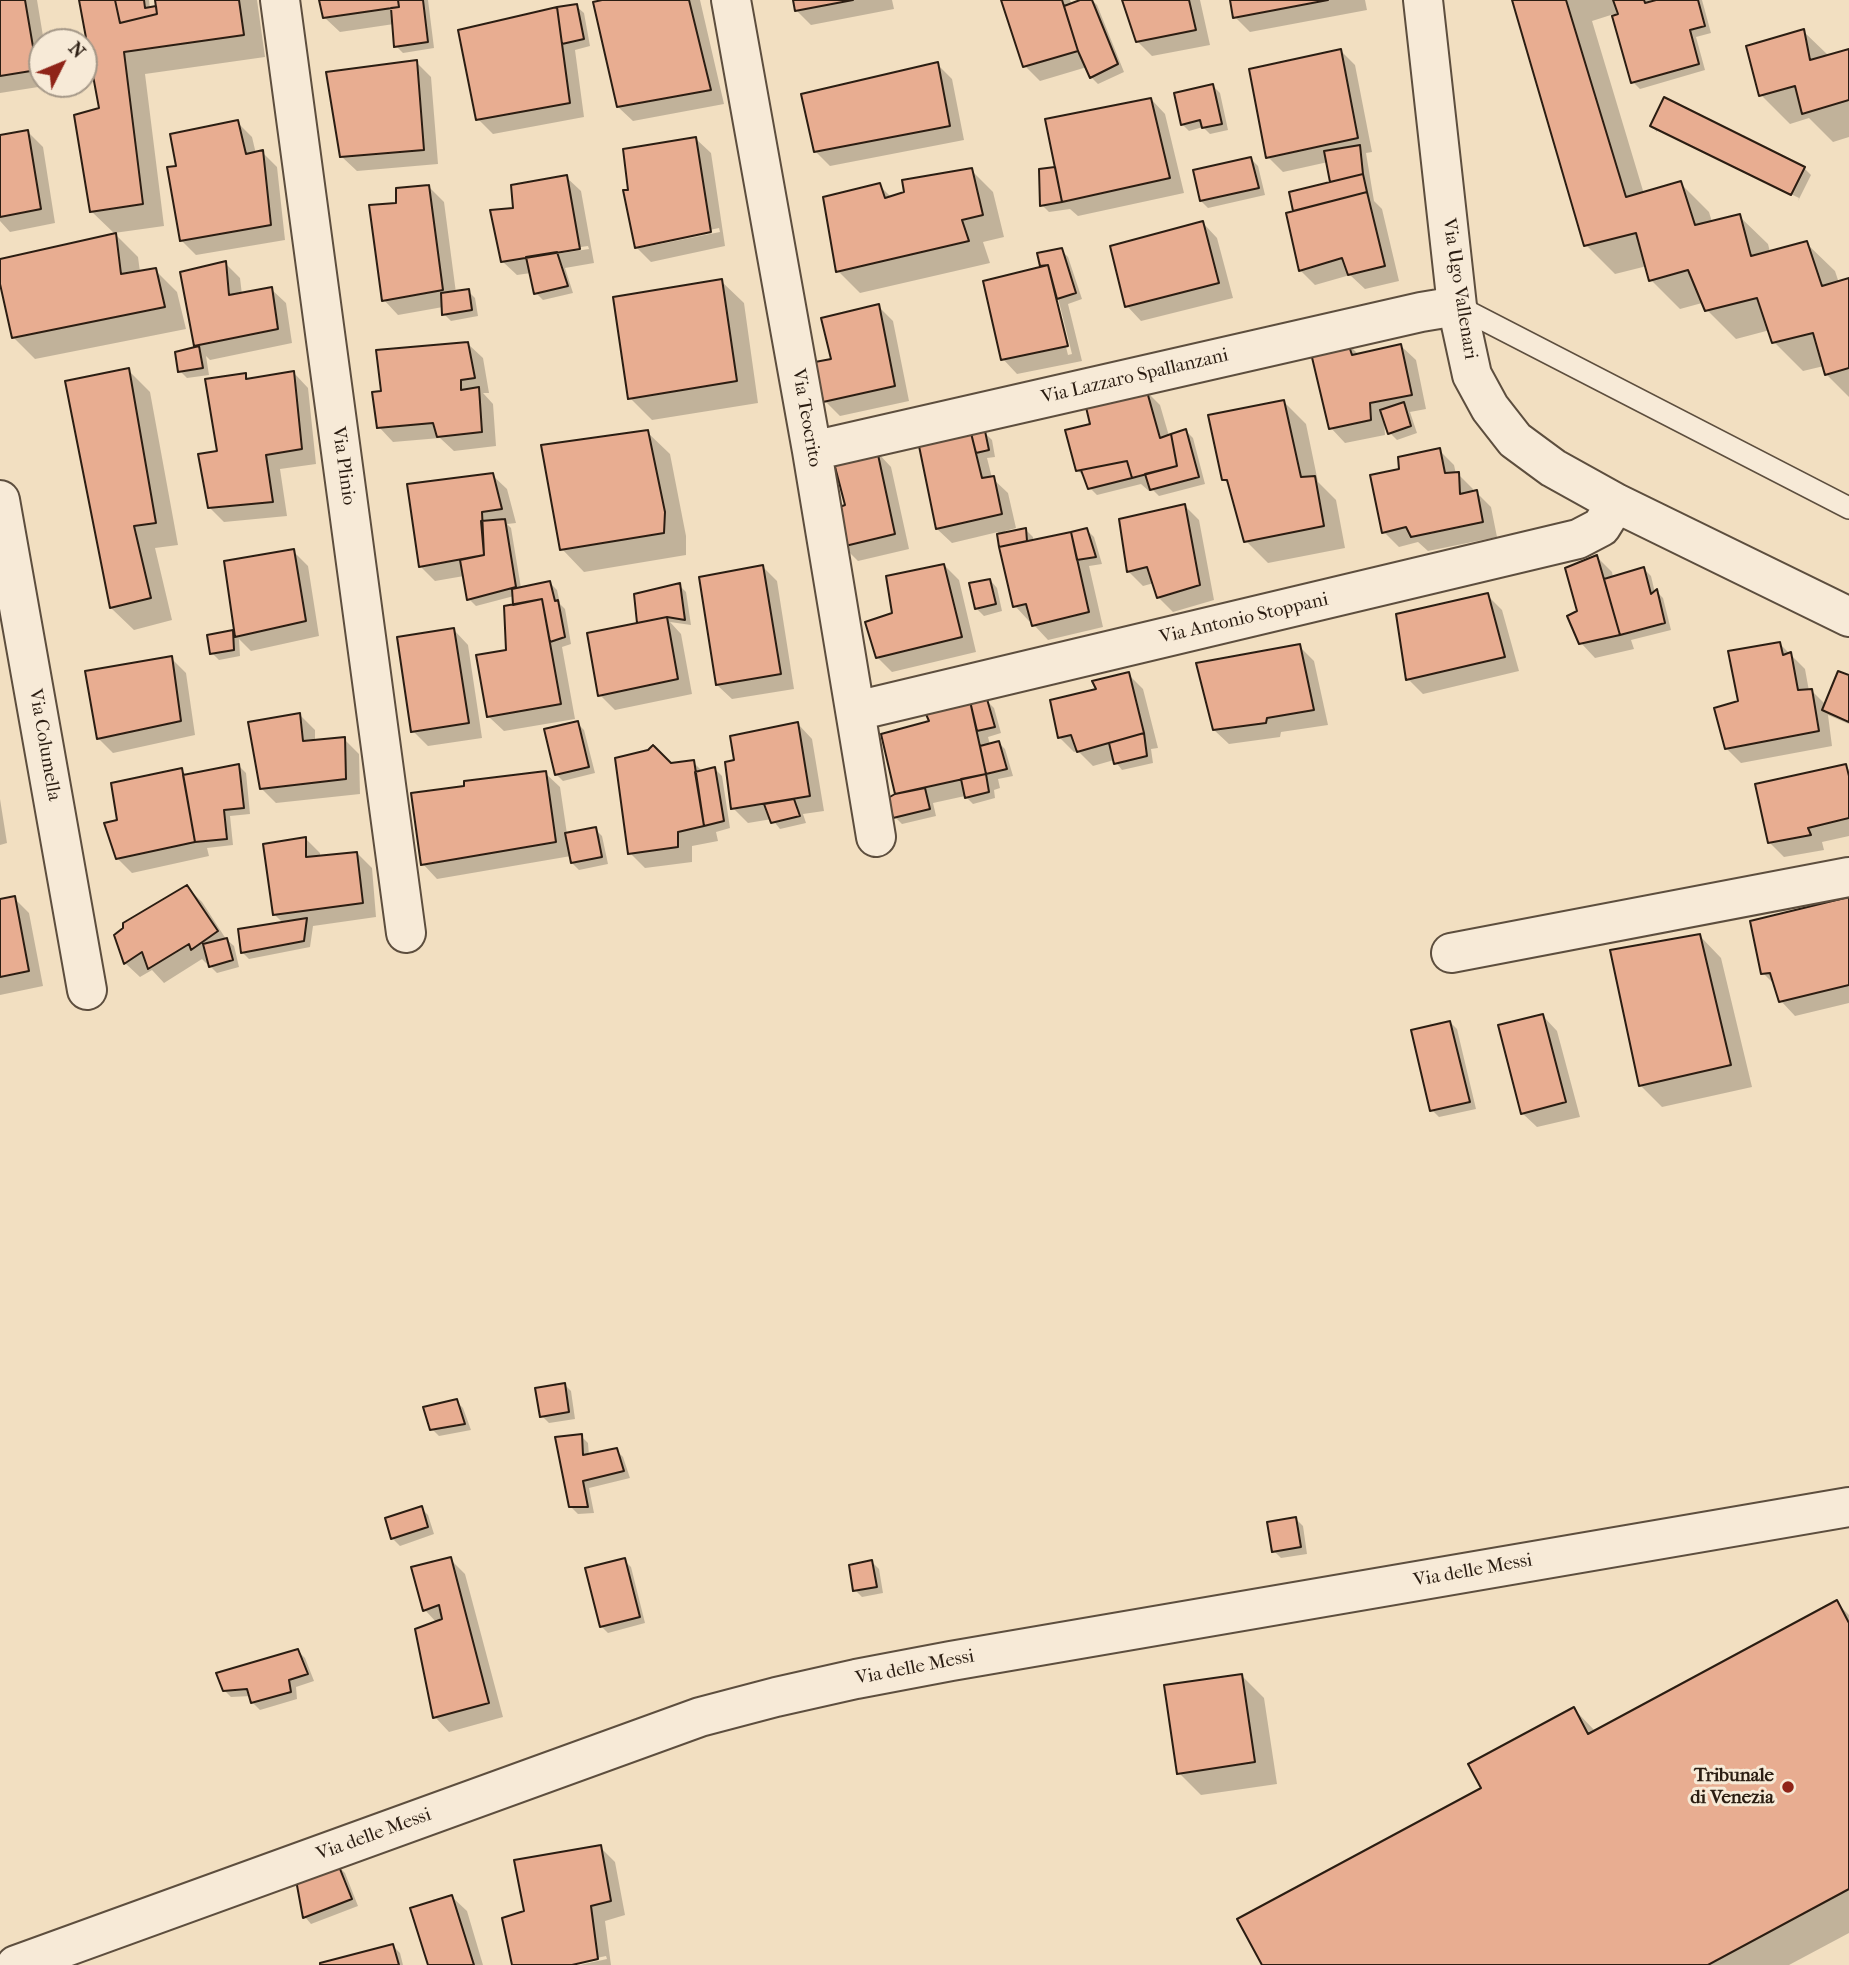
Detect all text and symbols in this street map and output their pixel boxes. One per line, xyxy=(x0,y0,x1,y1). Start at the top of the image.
north arrow xyxy=(28,28,98,98)
text: N xyxy=(64,37,90,63)
street label: Via Ugo Vallenari xyxy=(1437,217,1481,361)
street label: Via Lazzaro Spallanzani xyxy=(1039,344,1231,410)
street label: Via Teocrito xyxy=(786,367,826,469)
street label: Via Plinio xyxy=(326,425,360,507)
street label: Via Antonio Stoppani xyxy=(1157,588,1331,650)
street label: Via Columella xyxy=(23,687,65,803)
street label: Via delle Messi xyxy=(1412,1549,1534,1593)
street label: Via delle Messi xyxy=(854,1645,976,1691)
place label: Tribunale di Venezia xyxy=(1690,1765,1774,1809)
marker: Tribunale di Venezia xyxy=(1780,1779,1796,1795)
street label: Via delle Messi xyxy=(313,1804,435,1866)

